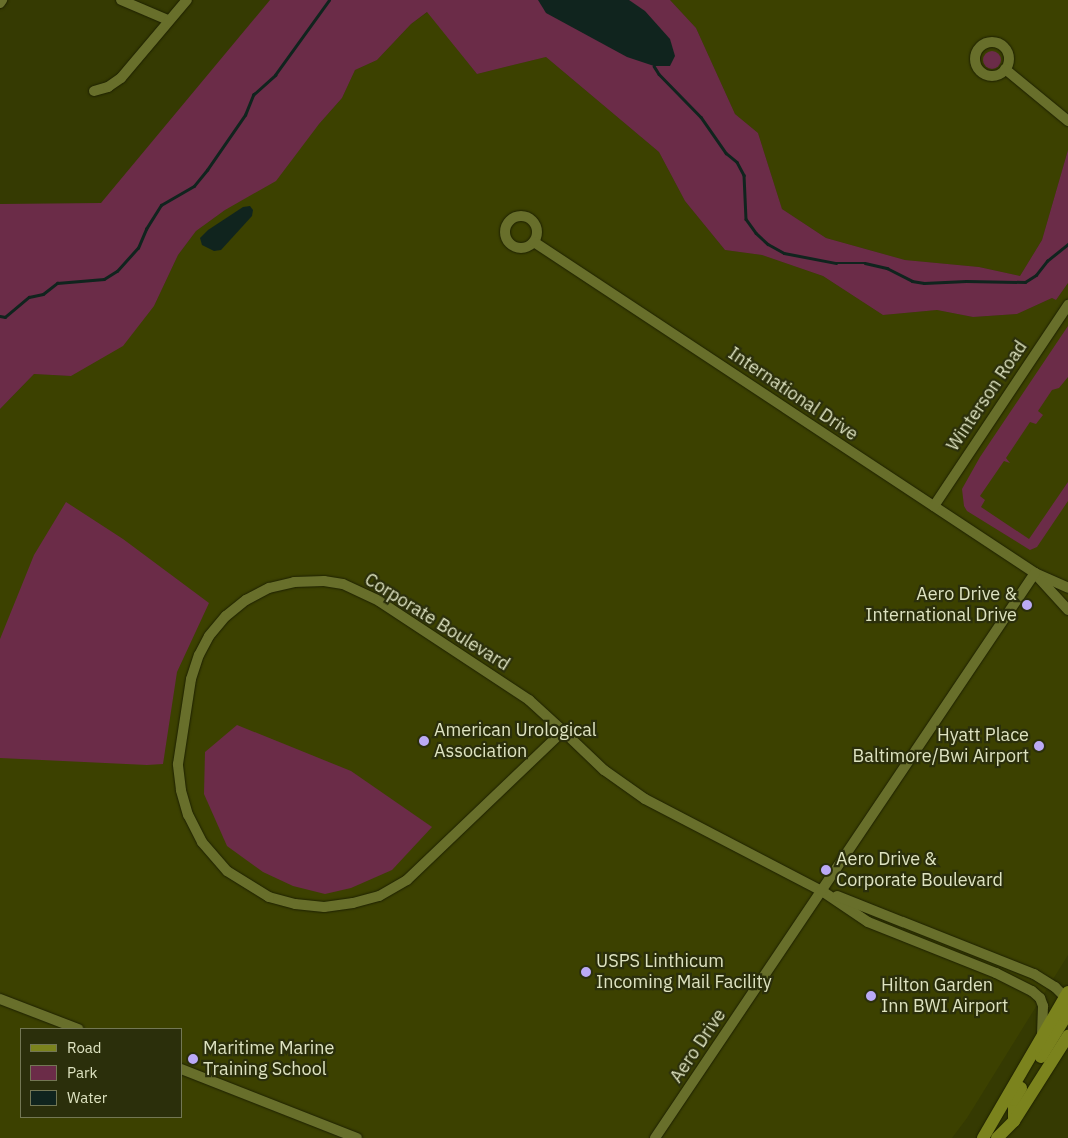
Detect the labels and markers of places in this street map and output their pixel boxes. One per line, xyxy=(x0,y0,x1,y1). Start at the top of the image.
place label: Aero Drive & International Drive xyxy=(865,584,1017,626)
marker: Aero Drive & International Drive xyxy=(1021,599,1033,611)
place label: American Urological Association xyxy=(434,720,597,762)
place label: Hyatt Place Baltimore/Bwi Airport xyxy=(853,725,1029,768)
marker: American Urological Association xyxy=(418,735,430,747)
marker: Hyatt Place Baltimore/Bwi Airport xyxy=(1033,740,1045,752)
place label: Aero Drive & Corporate Boulevard xyxy=(836,849,1003,892)
marker: Aero Drive & Corporate Boulevard xyxy=(820,864,832,876)
place label: USPS Linthicum Incoming Mail Facility xyxy=(596,951,772,994)
marker: USPS Linthicum Incoming Mail Facility xyxy=(580,966,592,978)
place label: Hilton Garden Inn BWI Airport xyxy=(881,975,1008,1018)
marker: Hilton Garden Inn BWI Airport xyxy=(865,990,877,1002)
place label: Maritime Marine Training School xyxy=(203,1038,334,1080)
marker: Maritime Marine Training School xyxy=(187,1053,199,1065)

